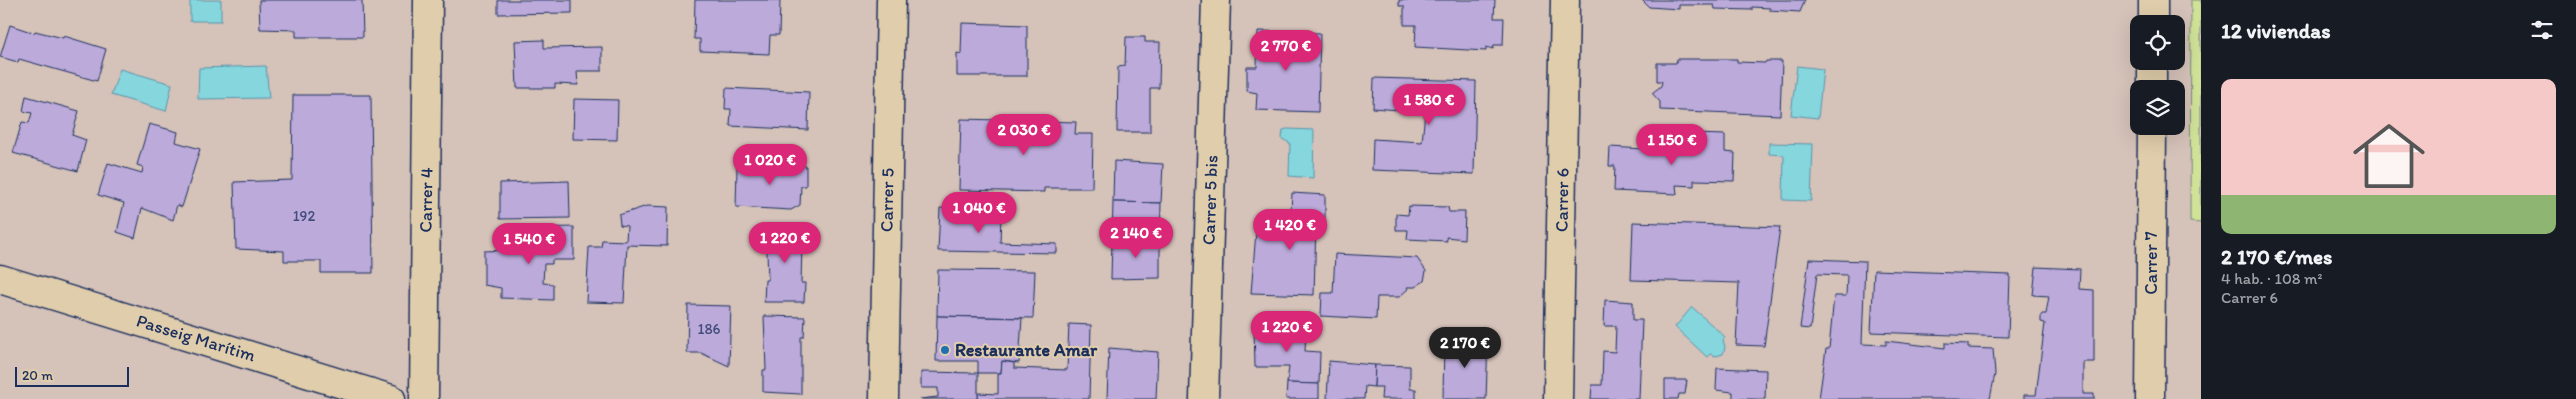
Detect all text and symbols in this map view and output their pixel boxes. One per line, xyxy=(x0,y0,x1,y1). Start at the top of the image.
map controls xyxy=(2130,15,2185,135)
button: locate xyxy=(2130,15,2185,70)
icon: filters xyxy=(2528,16,2556,44)
text: 12 viviendas xyxy=(2221,18,2331,43)
pin: 2 770 € xyxy=(1240,30,1332,72)
text: 2 770 € xyxy=(1261,36,1311,55)
button: layers xyxy=(2130,80,2185,135)
pin: 1 580 € xyxy=(1383,84,1475,126)
text: 1 580 € xyxy=(1404,90,1454,109)
icon: home xyxy=(2344,111,2434,201)
pin: 2 030 € xyxy=(978,114,1070,156)
text: 2 030 € xyxy=(997,120,1051,139)
pin: 1 150 € xyxy=(1626,124,1718,166)
text: 1 150 € xyxy=(1647,130,1697,149)
pin: 1 020 € xyxy=(724,144,816,186)
text: 1 020 € xyxy=(744,150,796,169)
street label: Carrer 5 bis xyxy=(1197,155,1223,245)
street label: Carrer 4 xyxy=(414,167,438,233)
street label: Carrer 5 xyxy=(875,168,899,232)
street label: Carrer 6 xyxy=(1550,168,1574,232)
pin: 1 040 € xyxy=(933,192,1025,234)
text: 1 040 € xyxy=(952,198,1006,217)
house number: 192 xyxy=(293,207,315,225)
pin: 1 420 € xyxy=(1244,208,1336,251)
text: 1 420 € xyxy=(1264,215,1316,234)
pin: 2 140 € xyxy=(1090,216,1182,259)
pin: 1 540 € xyxy=(483,222,575,265)
pin: 1 220 € xyxy=(739,222,831,264)
text: 2 140 € xyxy=(1110,223,1162,242)
text: 1 220 € xyxy=(760,228,810,247)
text: 1 540 € xyxy=(503,229,555,248)
street label: Carrer 7 xyxy=(2140,231,2162,295)
text: 2 170 €/mes xyxy=(2221,244,2332,269)
text: 4 hab. · 108 m² xyxy=(2221,269,2323,288)
text: Carrer 6 xyxy=(2221,288,2278,307)
street label: Passeig Marítim xyxy=(134,309,258,367)
pin: 1 220 € xyxy=(1241,310,1333,353)
text: 1 220 € xyxy=(1262,317,1312,336)
house number: 186 xyxy=(697,320,721,338)
pin: 2 170 € xyxy=(1419,326,1511,369)
text: 2 170 € xyxy=(1440,333,1490,352)
place label: Restaurante Amar xyxy=(955,339,1098,361)
marker: Restaurante Amar xyxy=(939,344,951,356)
scale bar xyxy=(15,364,129,387)
text: 20 m xyxy=(22,367,53,384)

